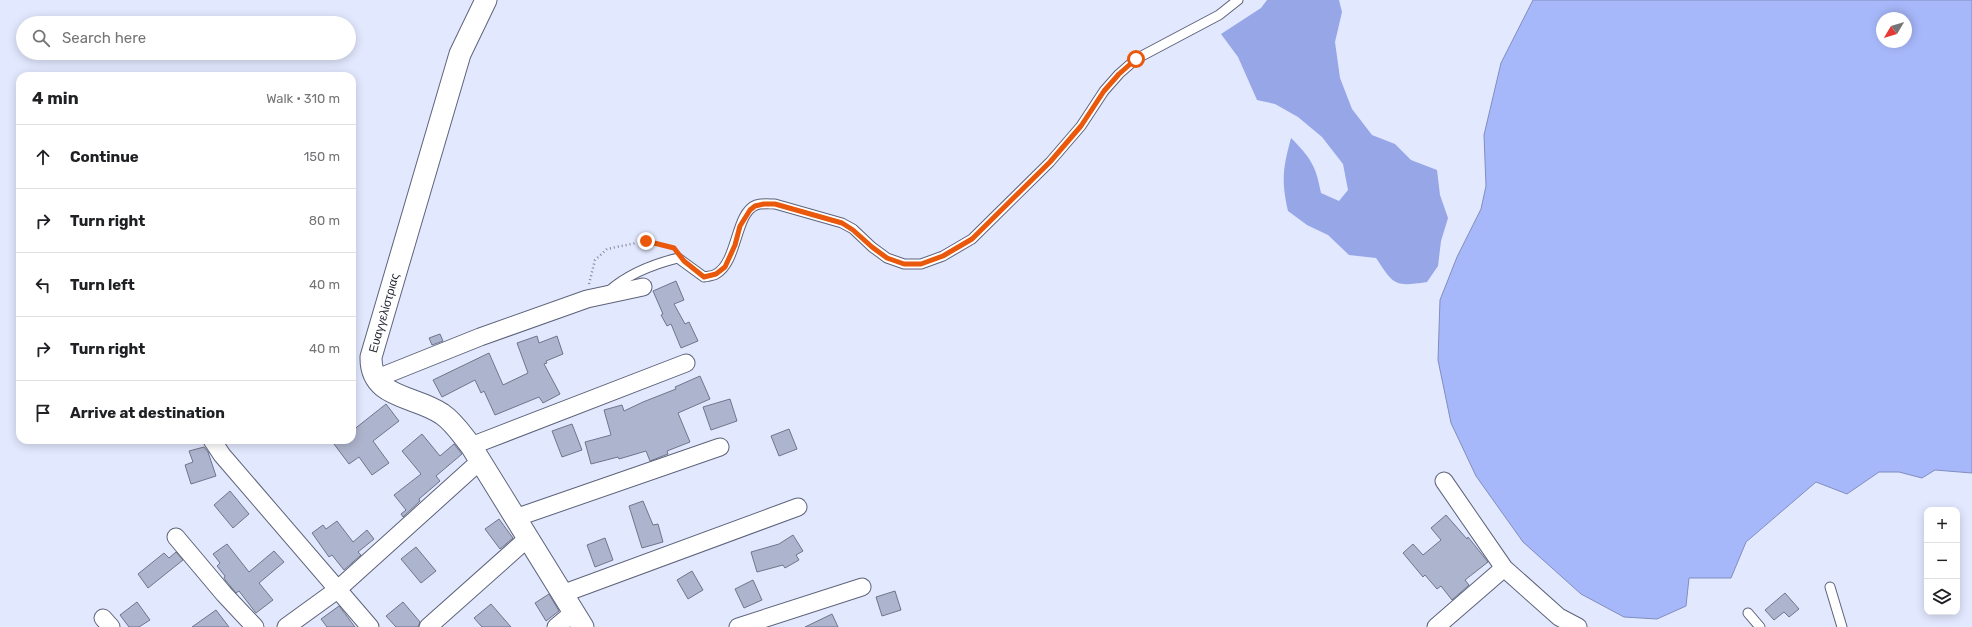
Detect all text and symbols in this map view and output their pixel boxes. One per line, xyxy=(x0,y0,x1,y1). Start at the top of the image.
north arrow xyxy=(1876,12,1912,48)
search box xyxy=(16,16,356,60)
icon: search xyxy=(30,27,52,49)
text: Search here xyxy=(62,29,146,47)
route start xyxy=(1127,50,1145,68)
text: 4 min xyxy=(32,88,79,108)
text: Walk · 310 m xyxy=(266,91,340,106)
icon: ahead xyxy=(32,146,54,168)
text: Continue xyxy=(70,148,139,166)
text: 150 m xyxy=(304,149,340,164)
icon: right xyxy=(32,210,54,232)
text: Turn right xyxy=(70,212,145,230)
text: 80 m xyxy=(309,213,340,228)
route end xyxy=(637,232,655,250)
street label: Ευαγγελίστριας xyxy=(366,272,402,354)
icon: left xyxy=(32,274,54,296)
text: Turn left xyxy=(70,276,135,294)
text: 40 m xyxy=(309,277,340,292)
icon: right xyxy=(32,338,54,360)
text: Turn right xyxy=(70,340,145,358)
text: 40 m xyxy=(309,341,340,356)
icon: arrive xyxy=(32,402,54,424)
text: Arrive at destination xyxy=(70,404,225,422)
map controls xyxy=(1924,507,1960,615)
button: + xyxy=(1924,507,1960,543)
button: − xyxy=(1924,543,1960,579)
button: layers xyxy=(1924,579,1960,615)

